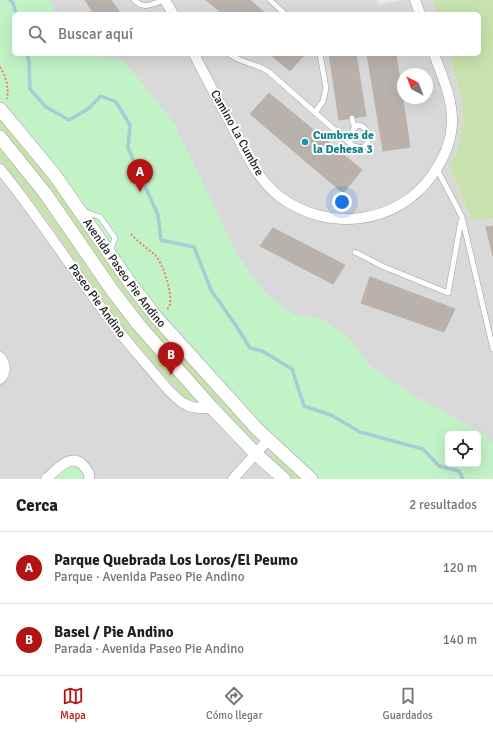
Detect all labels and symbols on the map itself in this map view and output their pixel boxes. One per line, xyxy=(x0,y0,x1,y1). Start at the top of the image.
north arrow xyxy=(397,68,433,104)
street label: Camino La Cumbre xyxy=(207,87,267,179)
place label: Cumbres de la Dehesa 3 xyxy=(313,128,374,157)
marker: Cumbres de la Dehesa 3 xyxy=(300,137,310,147)
pin: A xyxy=(127,159,153,192)
your location xyxy=(332,192,352,212)
street label: Avenida Paseo Pie Andino xyxy=(81,216,169,330)
street label: Paseo Pie Andino xyxy=(65,261,129,341)
pin: B xyxy=(158,342,184,375)

